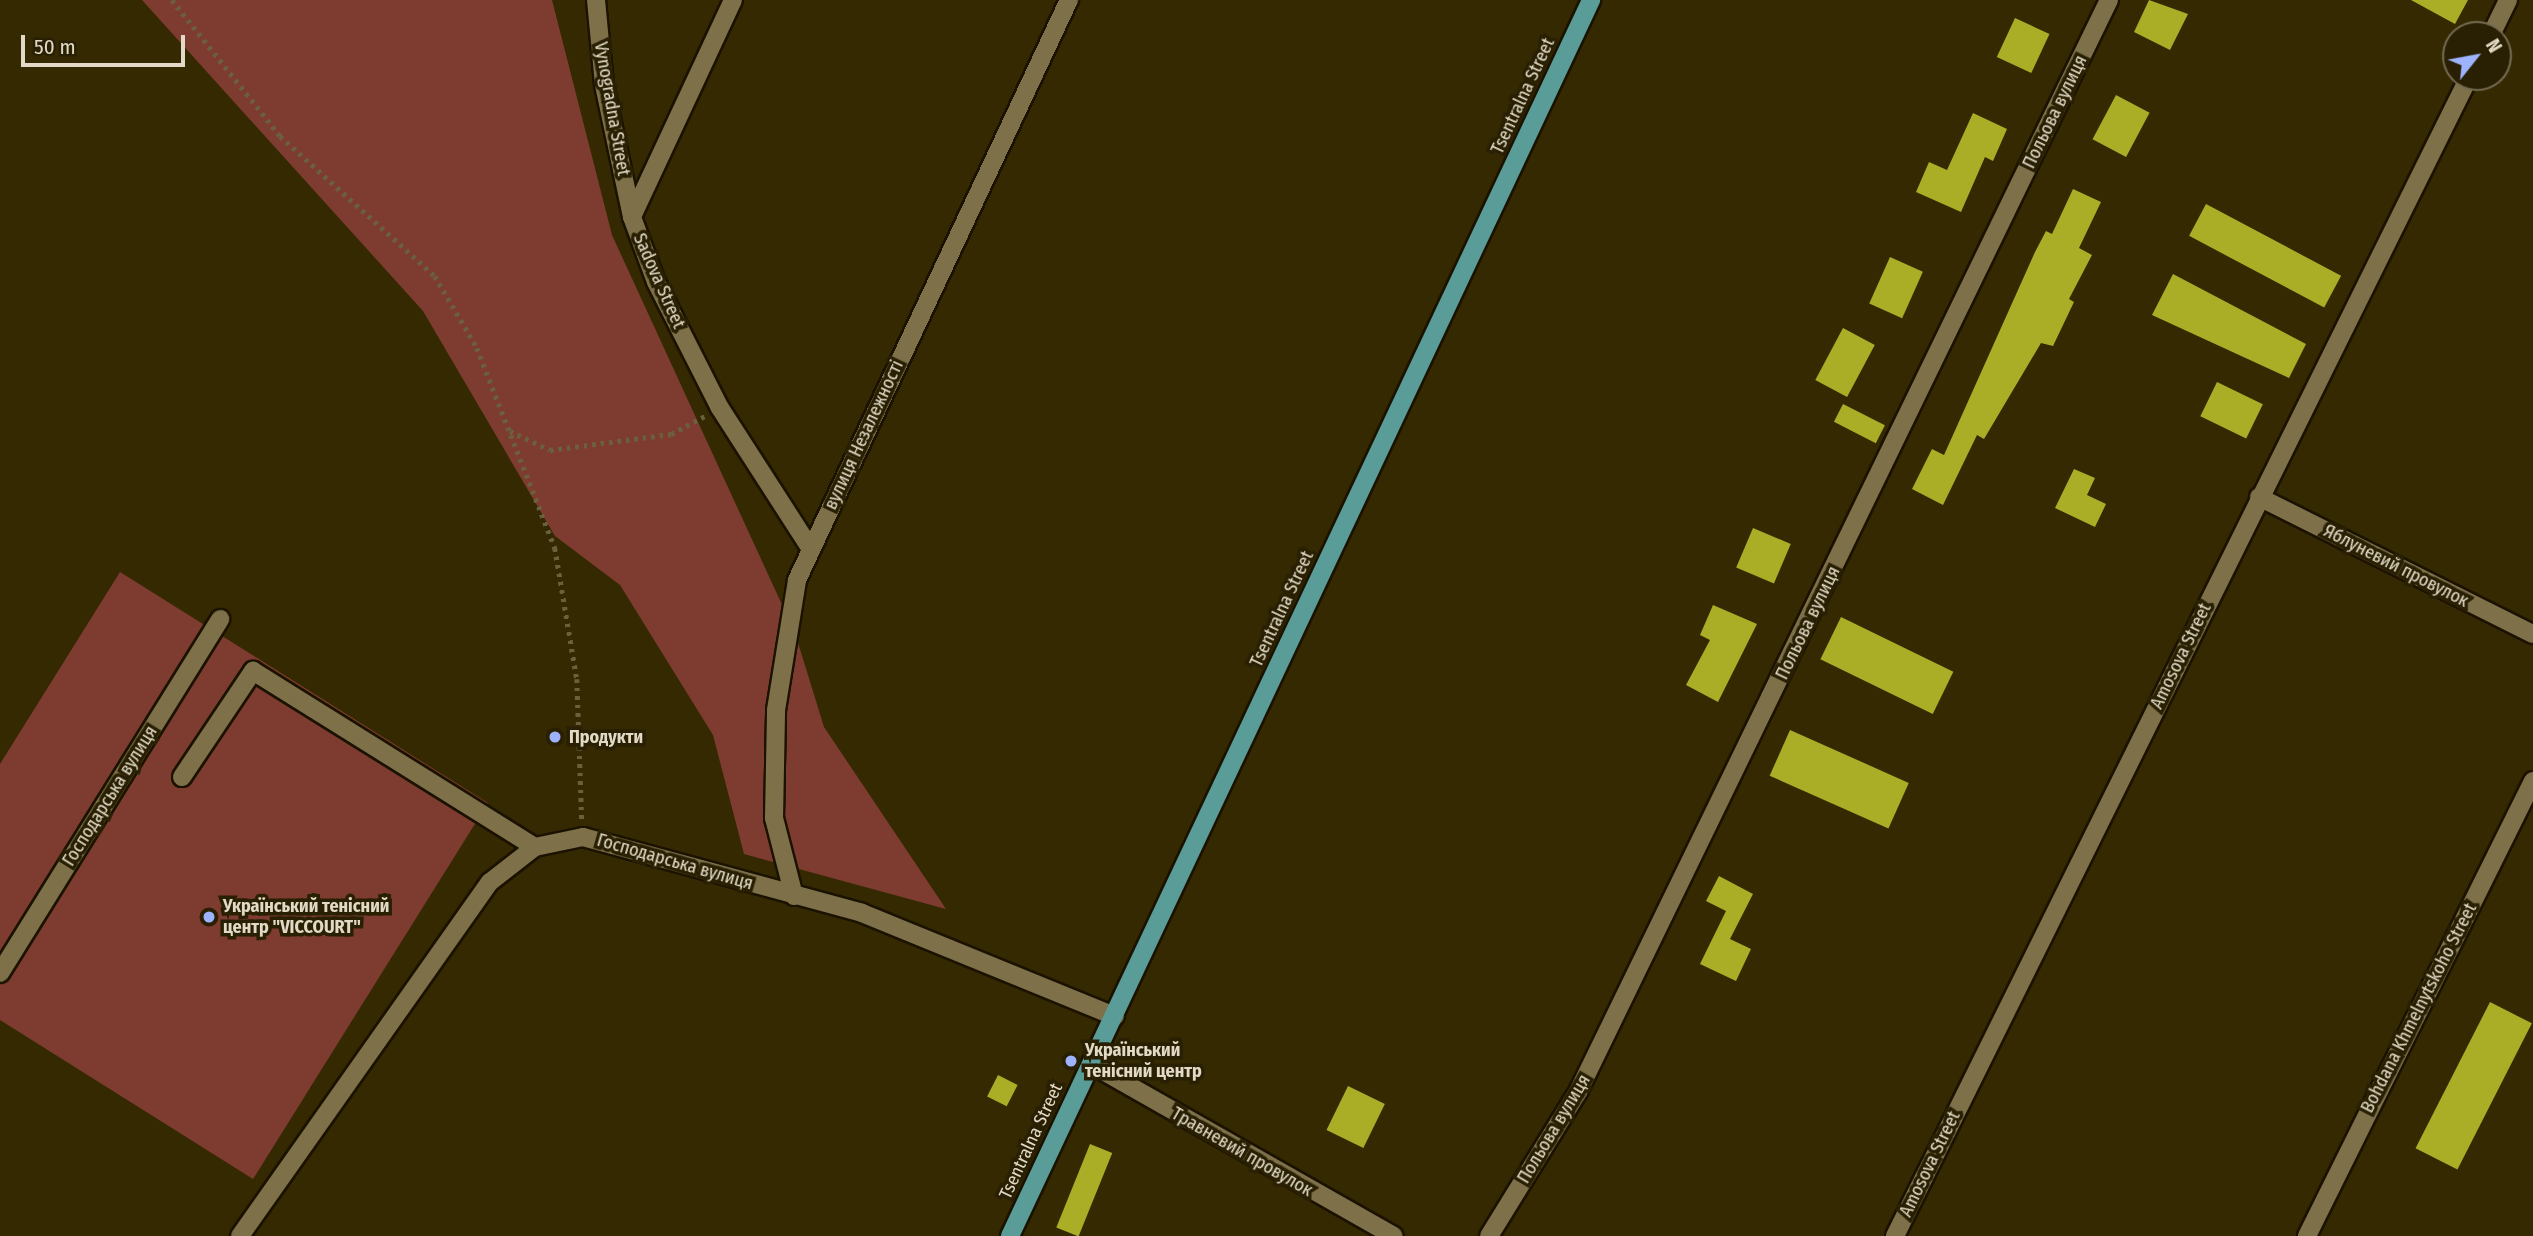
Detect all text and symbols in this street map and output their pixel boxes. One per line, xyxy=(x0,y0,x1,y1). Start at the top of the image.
scale bar xyxy=(24,21,189,65)
north arrow xyxy=(2442,21,2512,91)
text: 50 m xyxy=(34,34,76,60)
street label: Tsentralna Street xyxy=(1487,35,1559,157)
text: N xyxy=(2481,35,2507,57)
street label: Vynogradna Street xyxy=(590,40,634,178)
street label: Польова вулиця xyxy=(2018,52,2092,172)
street label: Sadova Street xyxy=(628,230,690,332)
street label: вулиця Незалежності xyxy=(820,357,908,513)
street label: Яблуневий провулок xyxy=(2320,520,2472,612)
street label: Tsentralna Street xyxy=(1246,548,1318,670)
street label: Польова вулиця xyxy=(1771,563,1845,683)
street label: Amosova Street xyxy=(2146,600,2216,712)
street label: Господарська вулиця xyxy=(58,722,162,870)
place label: Продукти xyxy=(569,726,643,748)
marker: Продукти xyxy=(547,729,563,745)
street label: Господарська вулиця xyxy=(595,829,755,895)
place label: Український тенісний центр "VICCOURT" xyxy=(223,896,389,939)
street label: Bohdana Khmelnytskoho Street xyxy=(2357,900,2481,1116)
marker: Український тенісний центр "VICCOURT" xyxy=(201,909,217,925)
place label: Український тенісний центр xyxy=(1085,1040,1202,1082)
marker: Український тенісний центр xyxy=(1063,1053,1079,1069)
street label: Польова вулиця xyxy=(1513,1071,1595,1187)
street label: Tsentralna Street xyxy=(995,1080,1067,1202)
street label: Травневий провулок xyxy=(1168,1103,1316,1201)
street label: Amosova Street xyxy=(1895,1108,1965,1220)

